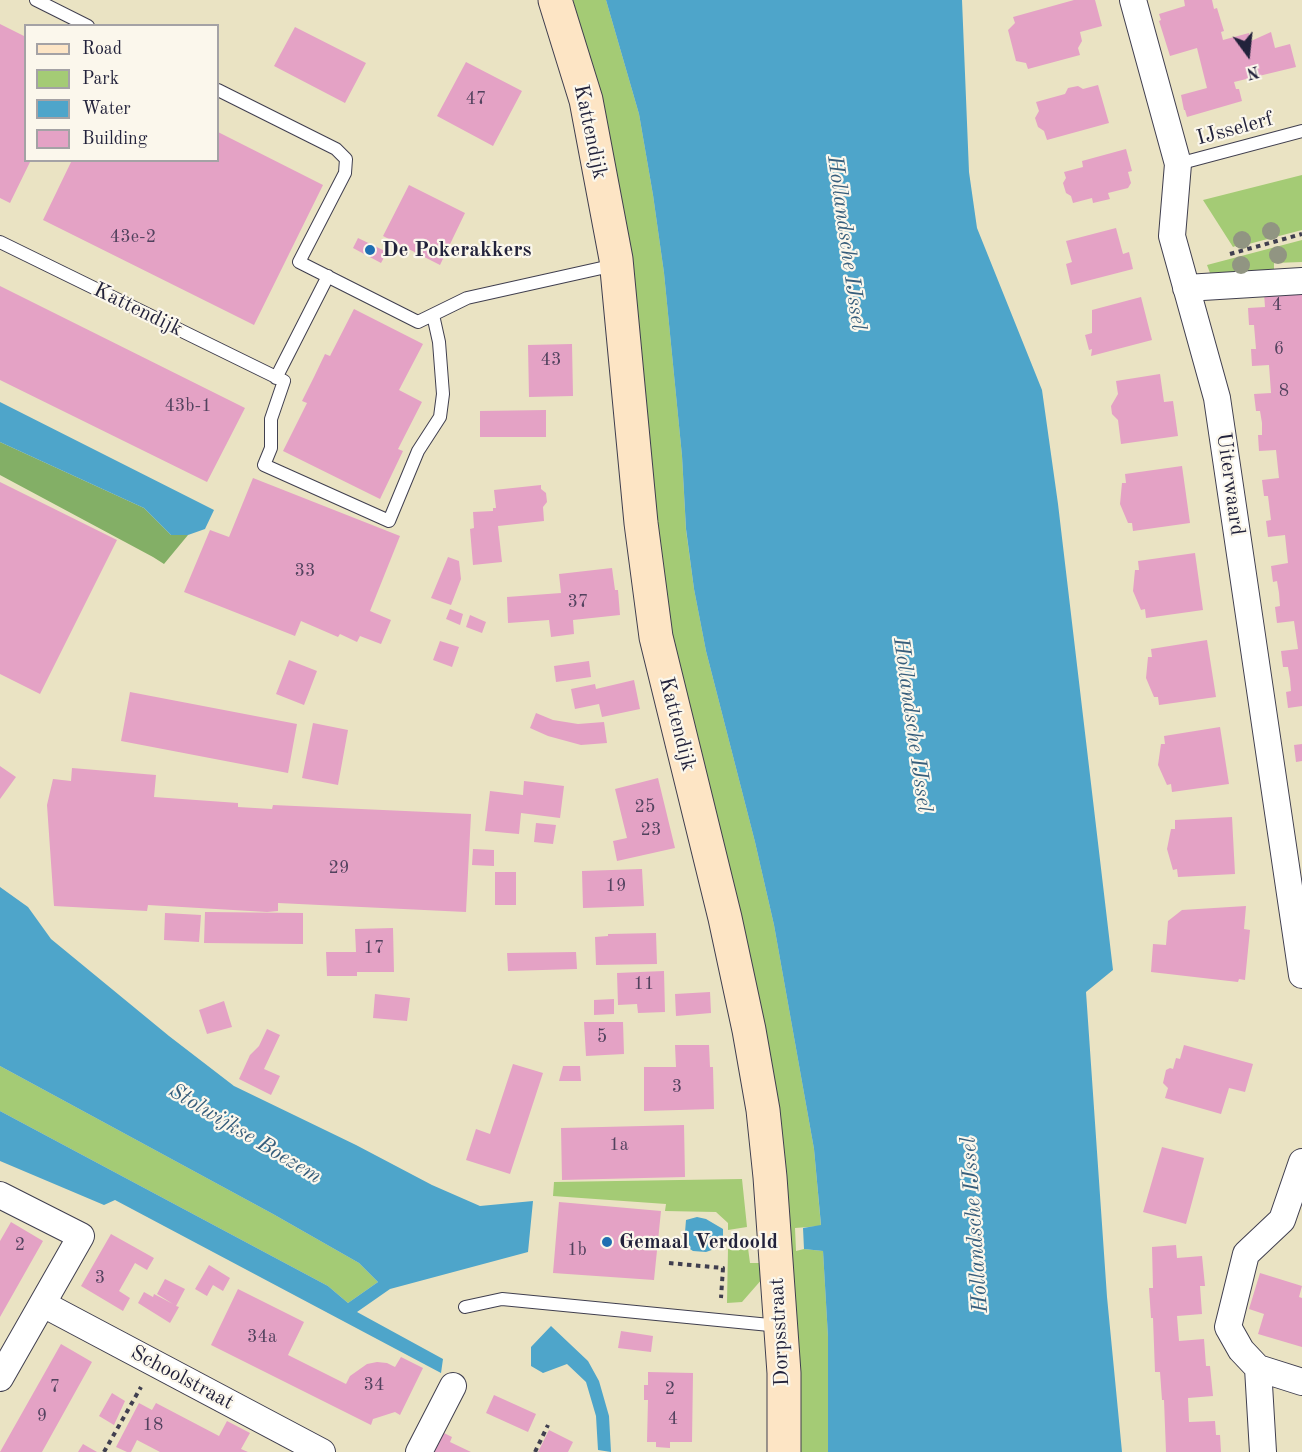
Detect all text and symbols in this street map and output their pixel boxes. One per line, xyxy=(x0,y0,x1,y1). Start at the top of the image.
legend xyxy=(24,24,219,162)
north arrow xyxy=(1218,24,1278,84)
text: Road xyxy=(82,40,122,58)
text: N xyxy=(1245,62,1261,81)
text: Park xyxy=(82,70,119,88)
street label: Kattendijk xyxy=(568,82,612,182)
house number: 47 xyxy=(466,88,486,110)
text: Water xyxy=(82,100,131,118)
street label: IJsselerf xyxy=(1194,107,1276,151)
text: Building xyxy=(82,130,147,148)
water label: Hollandsche IJssel xyxy=(821,154,871,332)
house number: 43e-2 xyxy=(110,226,156,248)
place label: De Pokerakkers xyxy=(382,237,532,263)
marker: De Pokerakkers xyxy=(363,243,377,257)
street label: Kattendijk xyxy=(89,278,187,342)
house number: 4 xyxy=(1272,294,1282,316)
house number: 6 xyxy=(1274,338,1284,360)
house number: 43 xyxy=(541,349,561,371)
house number: 8 xyxy=(1279,380,1289,402)
house number: 43b-1 xyxy=(164,395,212,417)
street label: Uiterwaard xyxy=(1210,431,1250,537)
house number: 33 xyxy=(295,560,315,582)
house number: 37 xyxy=(568,591,588,613)
water label: Hollandsche IJssel xyxy=(887,636,937,814)
street label: Kattendijk xyxy=(653,674,701,774)
house number: 25 xyxy=(635,796,655,818)
house number: 23 xyxy=(641,819,661,841)
house number: 29 xyxy=(329,857,349,879)
house number: 19 xyxy=(606,875,626,897)
house number: 17 xyxy=(364,937,384,959)
house number: 11 xyxy=(634,973,654,995)
house number: 5 xyxy=(597,1026,607,1048)
house number: 3 xyxy=(672,1076,682,1098)
water label: Stolwijkse Boezem xyxy=(164,1078,326,1190)
house number: 1a xyxy=(609,1134,629,1156)
water label: Hollandsche IJssel xyxy=(956,1136,994,1314)
place label: Gemaal Verdoold xyxy=(619,1229,778,1255)
house number: 2 xyxy=(15,1234,25,1256)
marker: Gemaal Verdoold xyxy=(600,1235,614,1249)
house number: 1b xyxy=(567,1239,587,1261)
house number: 3 xyxy=(95,1267,105,1289)
street label: Dorpsstraat xyxy=(765,1277,795,1387)
house number: 34a xyxy=(247,1326,277,1348)
street label: Schoolstraat xyxy=(126,1340,238,1416)
house number: 34 xyxy=(364,1374,384,1396)
house number: 7 xyxy=(50,1376,60,1398)
house number: 2 xyxy=(665,1378,675,1400)
house number: 9 xyxy=(37,1405,47,1427)
house number: 4 xyxy=(668,1408,678,1430)
house number: 18 xyxy=(143,1414,163,1436)

